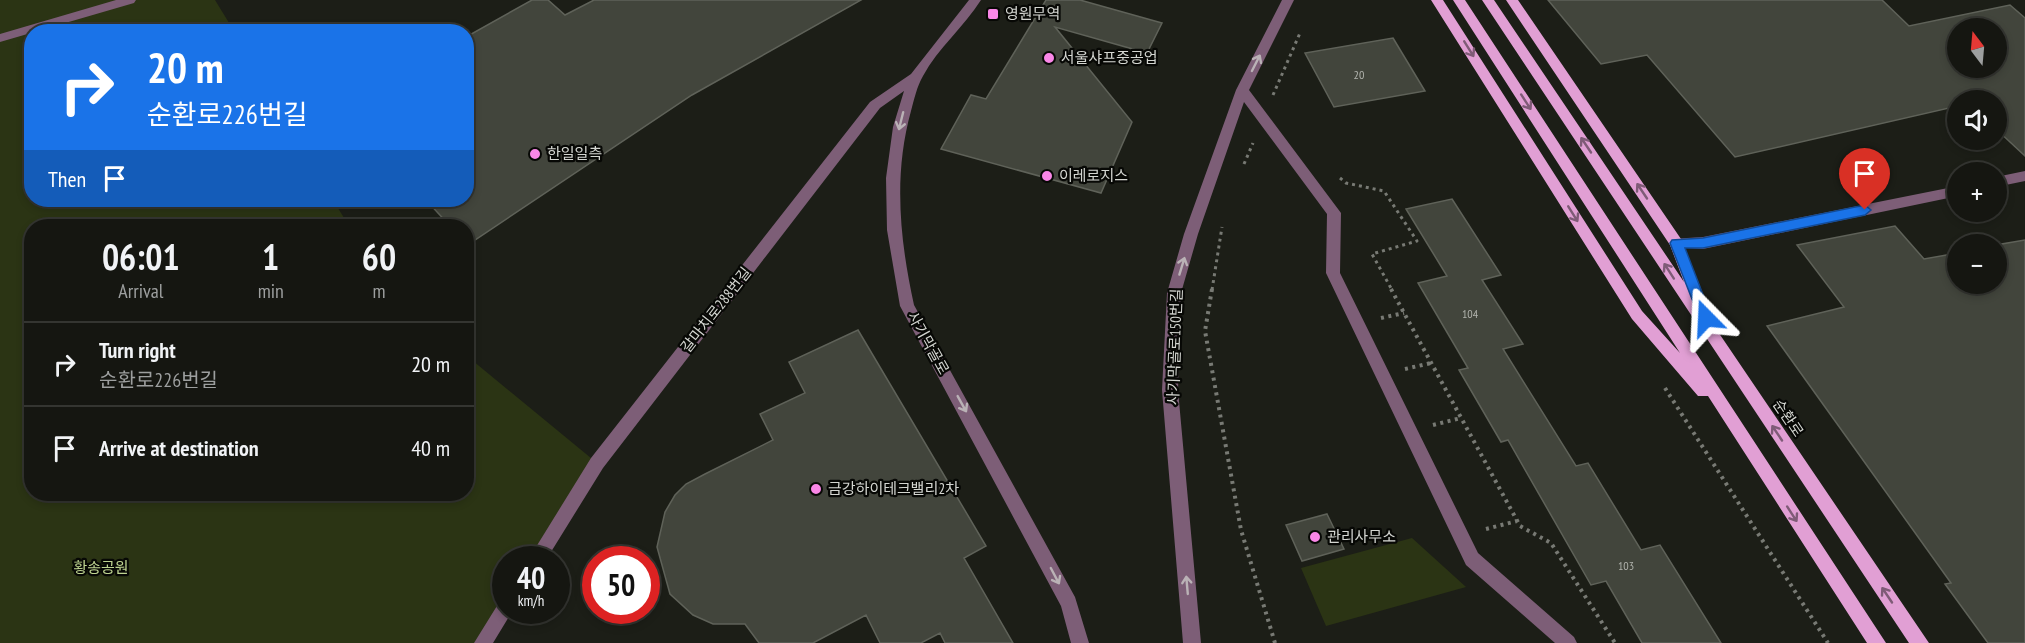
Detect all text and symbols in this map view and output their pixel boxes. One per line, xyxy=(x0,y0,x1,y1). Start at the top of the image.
place label: 영원무역 xyxy=(1005,4,1060,23)
marker: 영원무역 xyxy=(986,7,1000,21)
north arrow xyxy=(1947,18,2007,78)
map controls xyxy=(1947,18,2007,294)
text: 20 m xyxy=(147,40,224,95)
one-way arrow xyxy=(1463,40,1475,57)
icon: right xyxy=(48,48,126,126)
place label: 서울샤프중공업 xyxy=(1061,48,1158,67)
marker: 서울샤프중공업 xyxy=(1042,51,1056,65)
one-way arrow xyxy=(1251,55,1262,73)
house number: 20 xyxy=(1354,67,1364,82)
button: sound xyxy=(1947,90,2007,150)
one-way arrow xyxy=(1520,93,1532,110)
text: 순환로226번길 xyxy=(147,97,308,131)
one-way arrow xyxy=(895,111,907,130)
one-way arrow xyxy=(1579,137,1592,154)
place label: 한일일측 xyxy=(547,144,602,163)
marker: 한일일측 xyxy=(528,147,542,161)
pin xyxy=(1839,148,1890,210)
icon: arrive xyxy=(1848,157,1881,190)
icon: arrive xyxy=(98,162,131,195)
button: + xyxy=(1947,162,2007,222)
text: Then xyxy=(48,165,86,193)
place label: 이레로지스 xyxy=(1059,166,1128,185)
marker: 이레로지스 xyxy=(1040,169,1054,183)
one-way arrow xyxy=(1636,183,1648,199)
one-way arrow xyxy=(1568,205,1580,222)
text: 06:01 xyxy=(102,233,180,280)
text: 1 xyxy=(262,233,279,280)
text: 60 xyxy=(362,233,396,280)
button: − xyxy=(1947,234,2007,294)
one-way arrow xyxy=(1177,257,1188,276)
street label: 갈마치로288번길 xyxy=(676,263,755,356)
one-way arrow xyxy=(1663,263,1675,280)
text: Arrival xyxy=(118,278,163,304)
text: min xyxy=(258,278,284,304)
text: m xyxy=(372,278,385,304)
position arrow xyxy=(1674,286,1738,350)
street label: 사기막골로150번길 xyxy=(1163,288,1186,406)
house number: 104 xyxy=(1462,306,1479,321)
street label: 사기막골로 xyxy=(903,308,953,378)
text: Turn right xyxy=(99,336,176,364)
icon: right xyxy=(48,348,81,381)
text: 20 m xyxy=(411,350,450,378)
text: 순환로226번길 xyxy=(99,367,218,393)
one-way arrow xyxy=(957,395,968,413)
street label: 순환로 xyxy=(1769,395,1808,440)
one-way arrow xyxy=(1771,426,1783,442)
icon: arrive xyxy=(48,432,81,465)
text: Arrive at destination xyxy=(99,434,259,462)
text: 40 m xyxy=(411,434,450,462)
place label: 금강하이테크밸리2차 xyxy=(828,479,959,498)
marker: 금강하이테크밸리2차 xyxy=(809,482,823,496)
one-way arrow xyxy=(1786,505,1798,522)
place label: 관리사무소 xyxy=(1327,527,1396,546)
marker: 관리사무소 xyxy=(1308,530,1322,544)
speed limit sign: 50 xyxy=(582,546,660,624)
park label: 황송공원 xyxy=(73,558,129,577)
text: 40 xyxy=(517,558,545,597)
house number: 103 xyxy=(1618,558,1634,573)
one-way arrow xyxy=(1049,567,1061,584)
one-way arrow xyxy=(1181,575,1192,595)
one-way arrow xyxy=(1880,586,1893,603)
text: km/h xyxy=(518,591,544,610)

